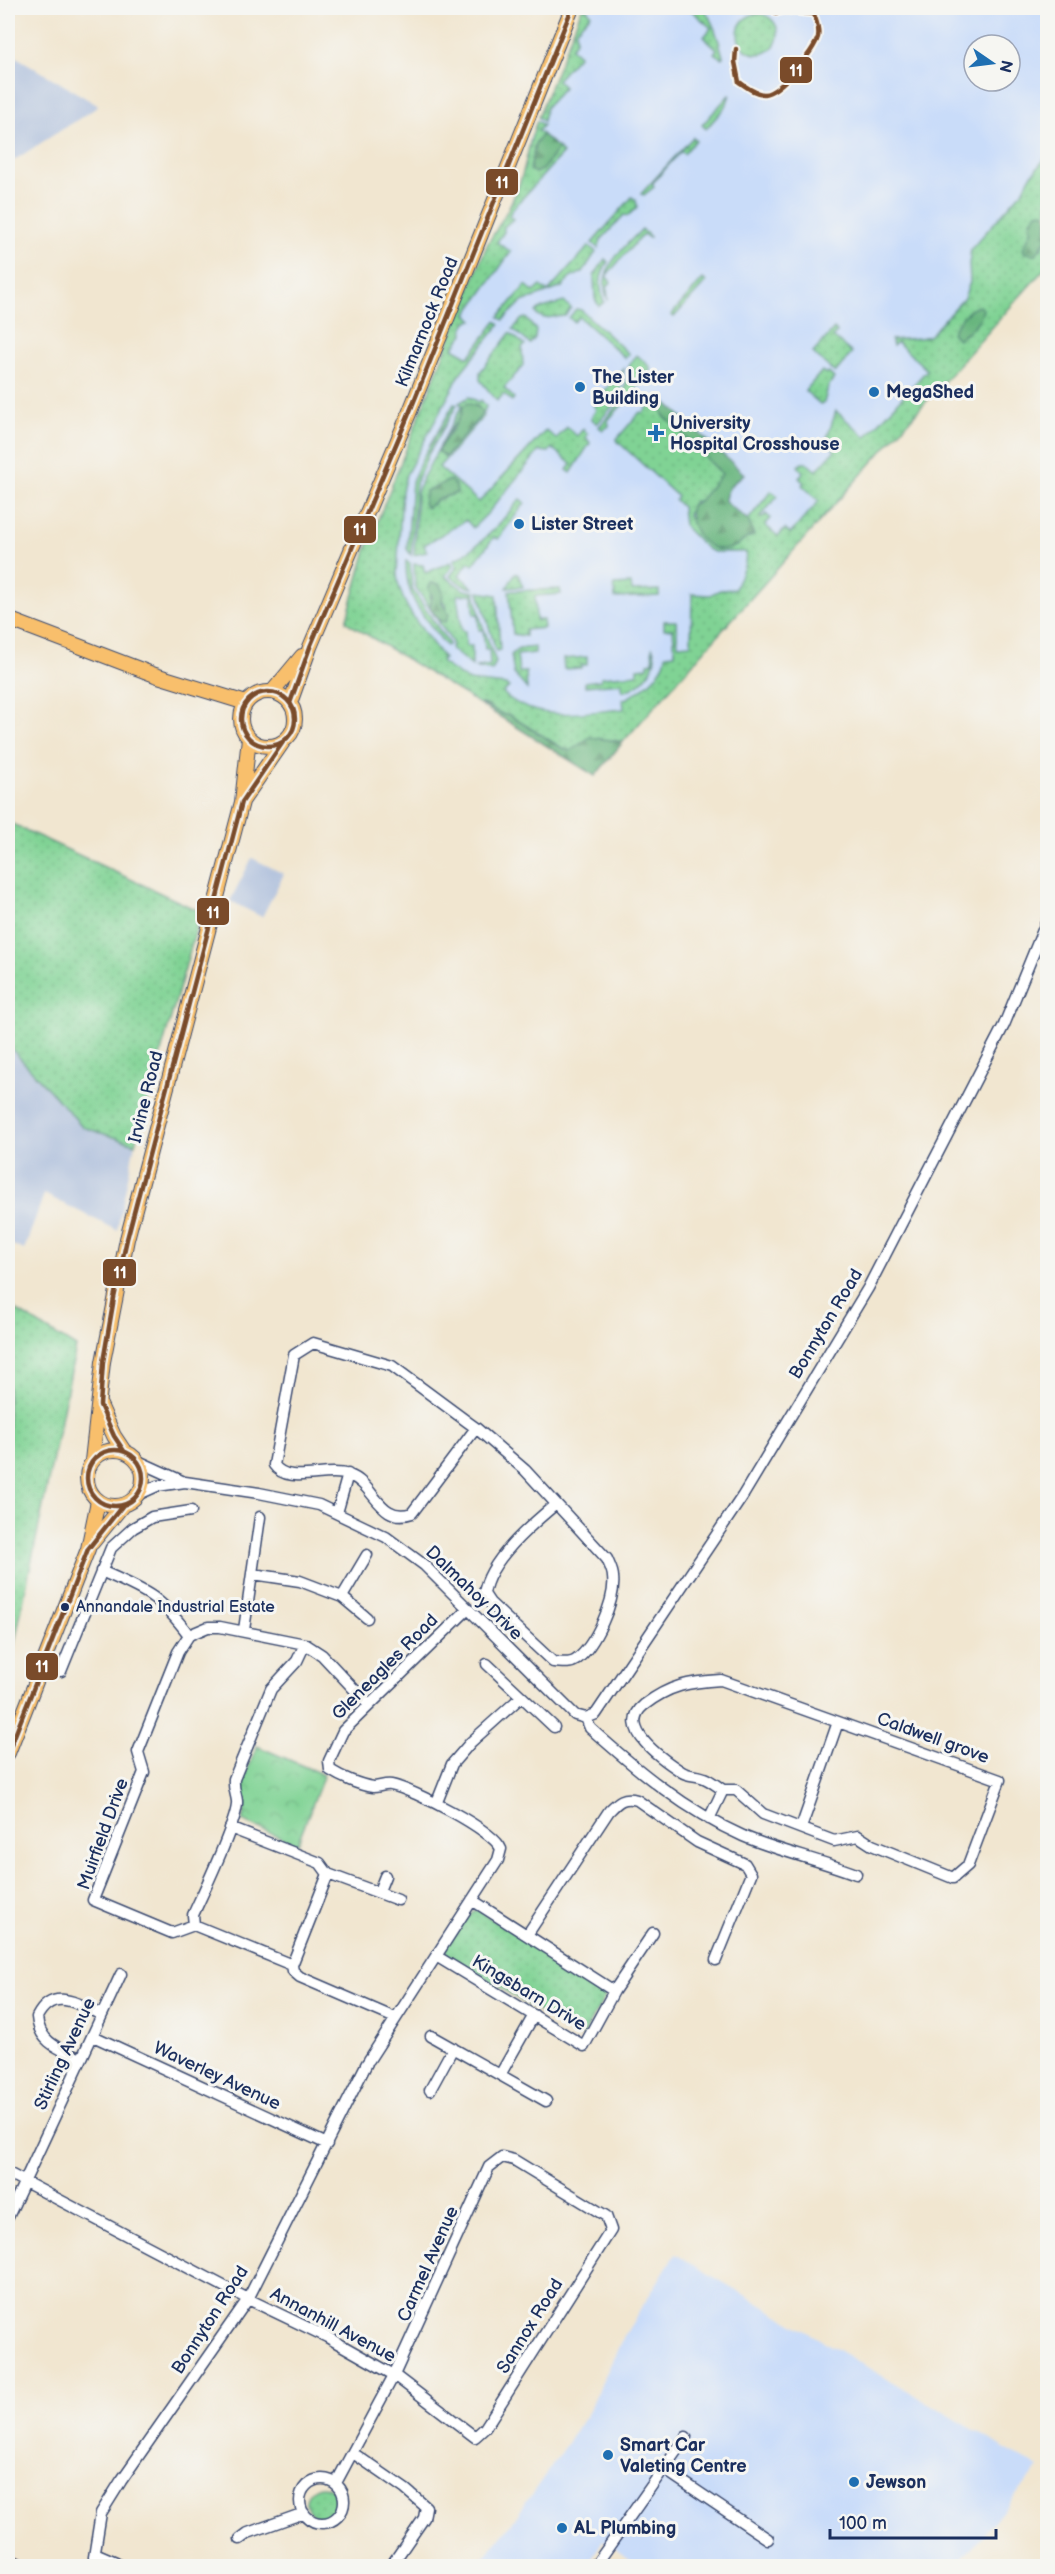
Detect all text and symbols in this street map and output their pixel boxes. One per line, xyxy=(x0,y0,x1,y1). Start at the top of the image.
north arrow xyxy=(962,33,1022,93)
line badge: 11 xyxy=(779,56,813,84)
text: N xyxy=(994,58,1016,74)
text: 11 xyxy=(789,62,803,81)
line badge: 11 xyxy=(485,168,519,196)
text: 11 xyxy=(495,174,509,193)
street label: Kilmarnock Road xyxy=(391,254,463,390)
place label: The Lister Building xyxy=(592,367,675,409)
marker: The Lister Building xyxy=(573,380,587,394)
place label: MegaShed xyxy=(886,382,974,403)
marker: MegaShed xyxy=(867,385,881,399)
place label: University Hospital Crosshouse xyxy=(670,413,840,455)
marker: University Hospital Crosshouse xyxy=(647,424,665,442)
place label: Lister Street xyxy=(531,514,633,535)
line badge: 11 xyxy=(343,515,377,544)
marker: Lister Street xyxy=(512,517,526,531)
text: 11 xyxy=(353,521,367,540)
line badge: 11 xyxy=(196,897,230,926)
text: 11 xyxy=(206,904,220,923)
street label: Irvine Road xyxy=(124,1049,168,1145)
line badge: 11 xyxy=(102,1258,137,1287)
text: 11 xyxy=(113,1264,127,1283)
street label: Bonnyton Road xyxy=(785,1265,867,1383)
street label: Dalmahoy Drive xyxy=(421,1542,527,1645)
place label: Annandale Industrial Estate xyxy=(76,1598,275,1617)
marker: Annandale Industrial Estate xyxy=(59,1601,71,1613)
street label: Gleneagles Road xyxy=(328,1610,442,1724)
line badge: 11 xyxy=(25,1652,59,1681)
text: 11 xyxy=(35,1658,49,1677)
street label: Caldwell grove xyxy=(874,1708,992,1768)
street label: Muirfield Drive xyxy=(73,1775,133,1893)
street label: Kingsbarn Drive xyxy=(468,1951,590,2035)
street label: Stirling Avenue xyxy=(30,1994,100,2113)
street label: Waverley Avenue xyxy=(150,2037,284,2115)
street label: Carmel Avenue xyxy=(393,2203,463,2325)
street label: Bonnyton Road xyxy=(167,2262,253,2378)
street label: Sannox Road xyxy=(493,2275,567,2377)
street label: Annanhill Avenue xyxy=(267,2283,400,2367)
place label: Smart Car Valeting Centre xyxy=(620,2435,747,2477)
marker: Smart Car Valeting Centre xyxy=(601,2448,615,2462)
place label: Jewson xyxy=(866,2472,926,2493)
marker: Jewson xyxy=(847,2475,861,2489)
scale bar xyxy=(830,2502,996,2540)
text: 100 m xyxy=(839,2513,887,2534)
place label: AL Plumbing xyxy=(573,2518,676,2539)
marker: AL Plumbing xyxy=(555,2521,569,2535)

